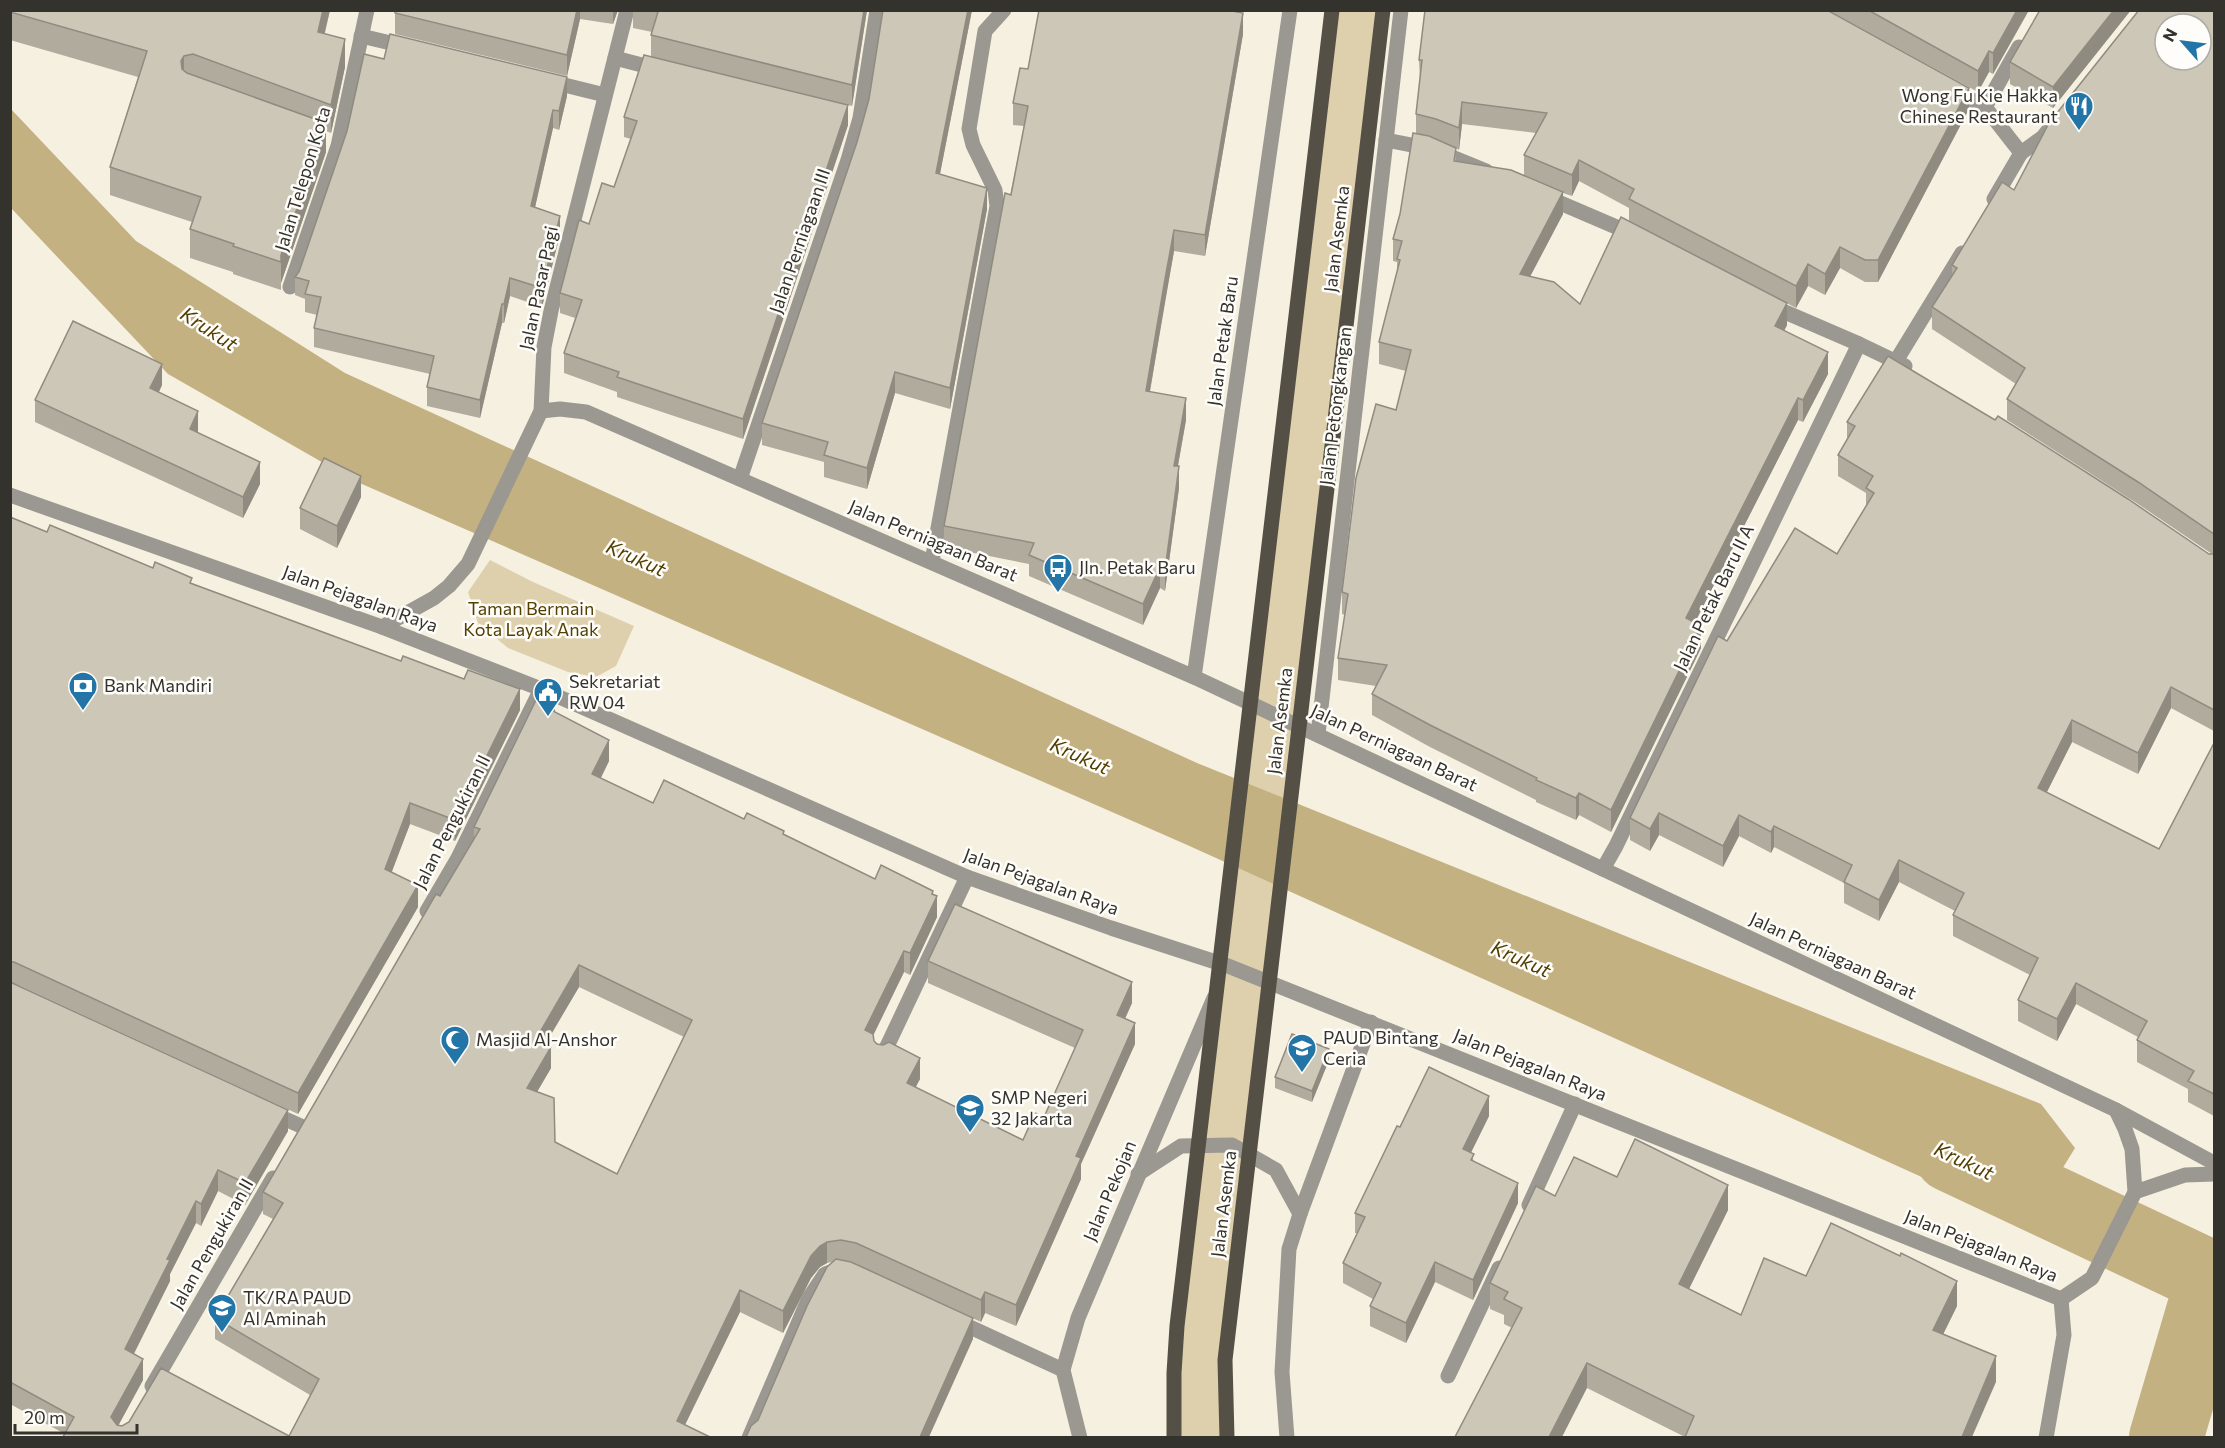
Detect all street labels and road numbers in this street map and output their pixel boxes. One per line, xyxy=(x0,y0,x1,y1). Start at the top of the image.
street label: Jalan Telepon Kota xyxy=(270,104,335,254)
street label: Jalan Perniagaan III xyxy=(764,165,834,316)
street label: Jalan Asemka xyxy=(1319,184,1353,294)
street label: Jalan Pasar Pagi xyxy=(514,224,562,352)
street label: Jalan Petak Baru xyxy=(1202,274,1242,407)
street label: Jalan Petongkangan xyxy=(1314,325,1356,486)
street label: Jalan Perniagaan Barat xyxy=(846,494,1021,586)
street label: Jalan Petak Baru II A xyxy=(1668,521,1758,674)
street label: Jalan Pejagalan Raya xyxy=(280,560,441,636)
street label: Jalan Asemka xyxy=(1262,666,1296,776)
street label: Jalan Perniagaan Barat xyxy=(1308,699,1481,795)
street label: Jalan Pengukiran II xyxy=(408,751,494,892)
street label: Jalan Pejagalan Raya xyxy=(961,843,1122,919)
street label: Jalan Perniagaan Barat xyxy=(1747,907,1920,1003)
street label: Jalan Pejagalan Raya xyxy=(1450,1023,1610,1105)
street label: Jalan Pekojan xyxy=(1078,1137,1140,1244)
street label: Jalan Asemka xyxy=(1206,1149,1240,1259)
street label: Jalan Pengukiran II xyxy=(165,1174,258,1313)
street label: Jalan Pejagalan Raya xyxy=(1901,1204,2061,1286)

